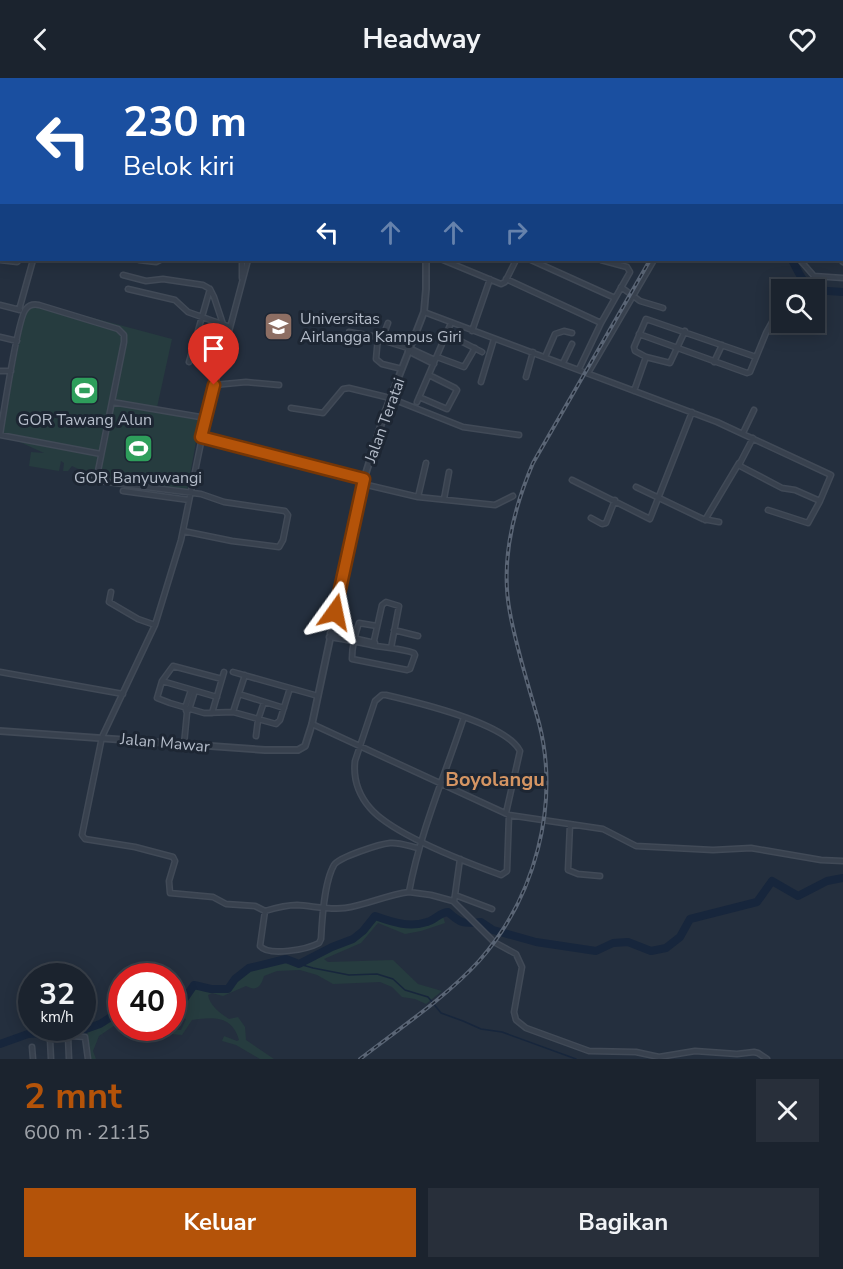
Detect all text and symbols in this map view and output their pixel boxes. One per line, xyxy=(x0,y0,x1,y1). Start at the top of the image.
text: Headway xyxy=(362,21,481,58)
icon: back xyxy=(24,23,57,56)
icon: heart xyxy=(786,23,819,56)
text: 230 m xyxy=(123,94,247,151)
icon: left xyxy=(24,102,102,180)
text: Belok kiri xyxy=(123,148,235,185)
icon: left xyxy=(311,216,344,249)
icon: ahead xyxy=(374,216,407,249)
icon: ahead xyxy=(437,216,470,249)
icon: right xyxy=(500,216,533,249)
map controls xyxy=(771,279,825,333)
button: search xyxy=(771,279,825,333)
place label: Universitas Airlangga Kampus Giri xyxy=(300,308,462,348)
school or university icon: Universitas Airlangga Kampus Giri xyxy=(263,311,295,343)
pin xyxy=(188,323,239,385)
icon: arrive xyxy=(197,332,230,365)
sports icon: GOR Tawang Alun xyxy=(69,375,101,407)
street label: Jalan Teratai xyxy=(359,375,410,467)
place label: GOR Tawang Alun xyxy=(18,409,152,431)
sports icon: GOR Banyuwangi xyxy=(122,433,154,465)
place label: GOR Banyuwangi xyxy=(74,467,202,489)
position arrow xyxy=(303,580,367,644)
street label: Jalan Mawar xyxy=(118,728,211,758)
district label: Boyolangu xyxy=(445,766,545,793)
speed limit sign: 40 xyxy=(108,963,186,1041)
text: 32 xyxy=(39,974,75,1015)
text: km/h xyxy=(40,1007,74,1027)
text: 2 mnt xyxy=(24,1072,122,1121)
button: close xyxy=(756,1079,819,1142)
text: 600 m · 21:15 xyxy=(24,1119,150,1146)
button: Keluar xyxy=(24,1188,416,1257)
button: Bagikan xyxy=(428,1188,819,1257)

